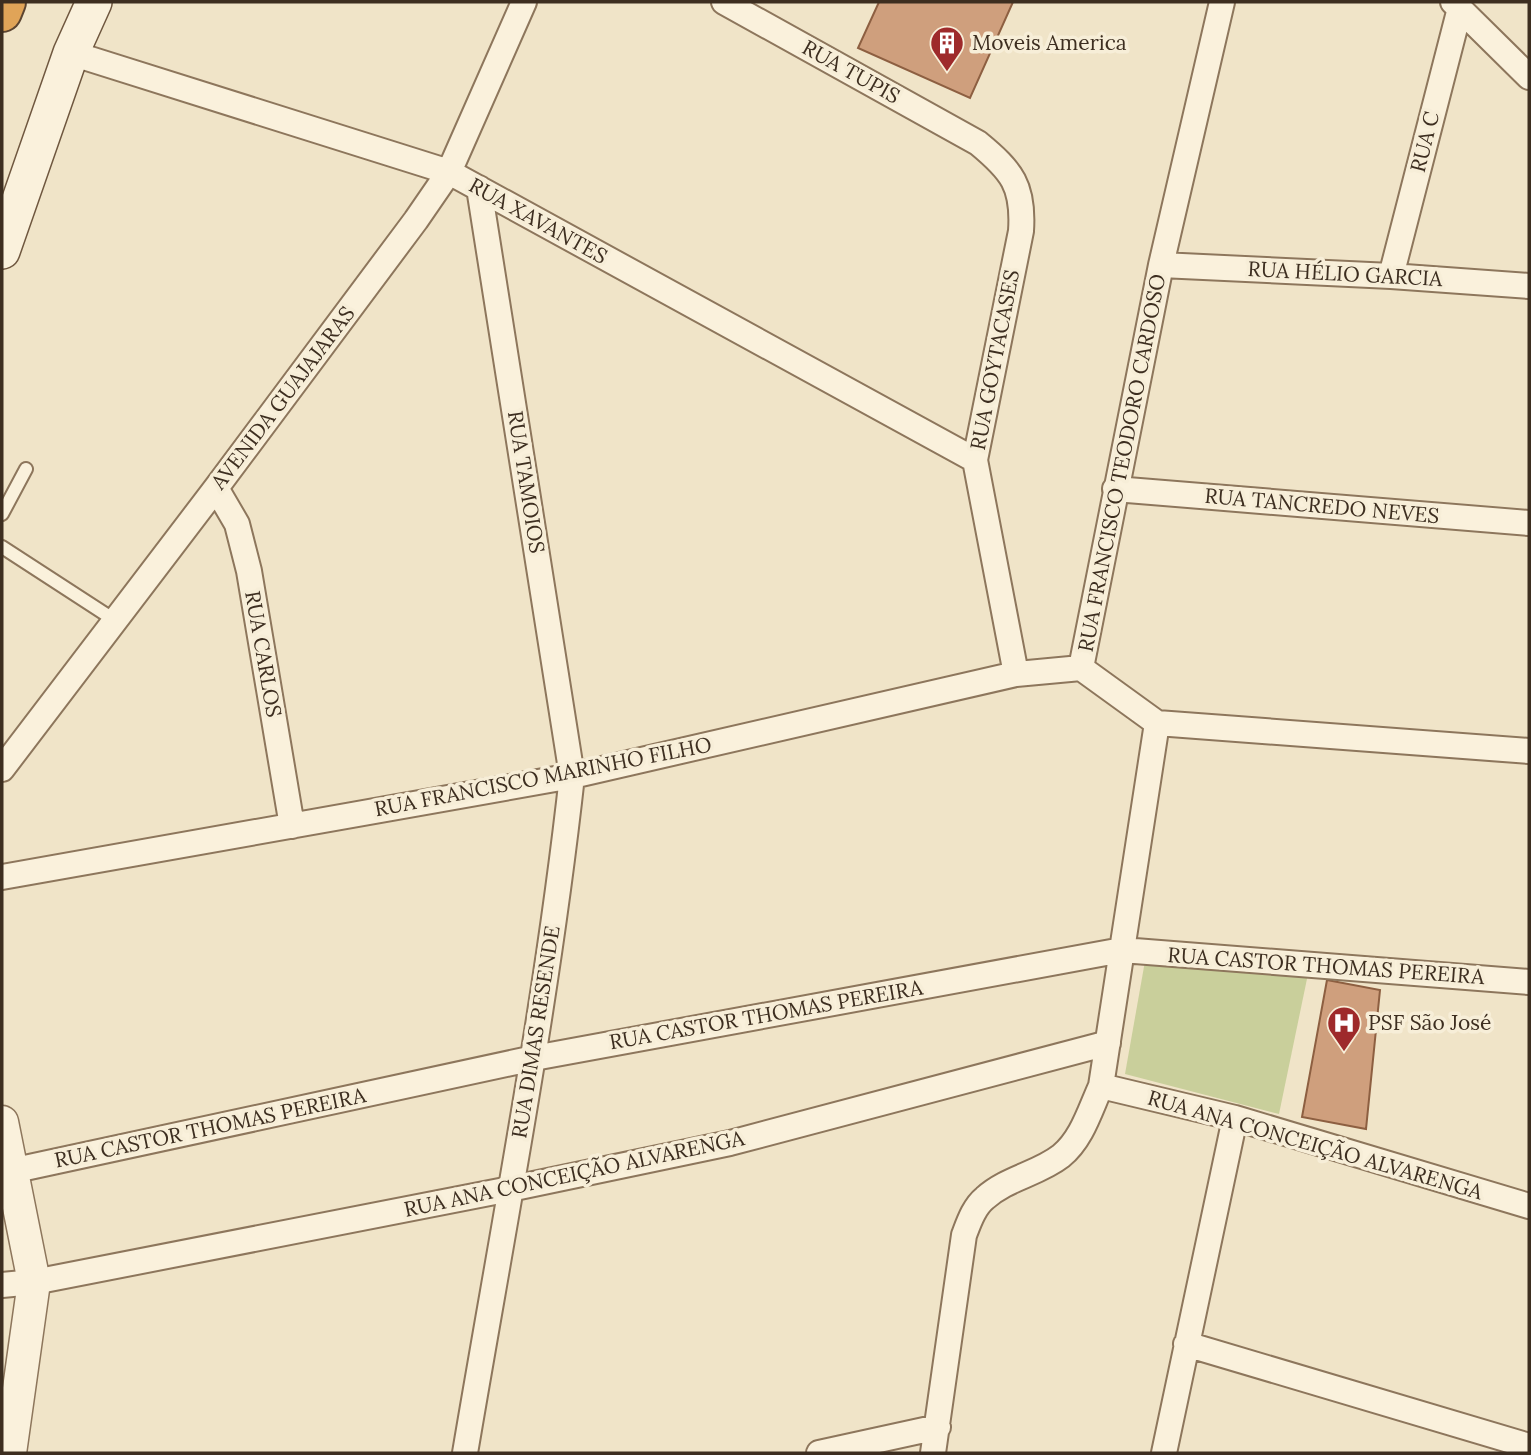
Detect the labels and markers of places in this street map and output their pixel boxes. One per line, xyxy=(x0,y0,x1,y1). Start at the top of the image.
building icon: Moveis America xyxy=(928,24,966,73)
place label: Moveis America xyxy=(972,29,1127,56)
hospital icon: PSF São José xyxy=(1325,1004,1363,1053)
place label: PSF São José xyxy=(1368,1009,1491,1036)

